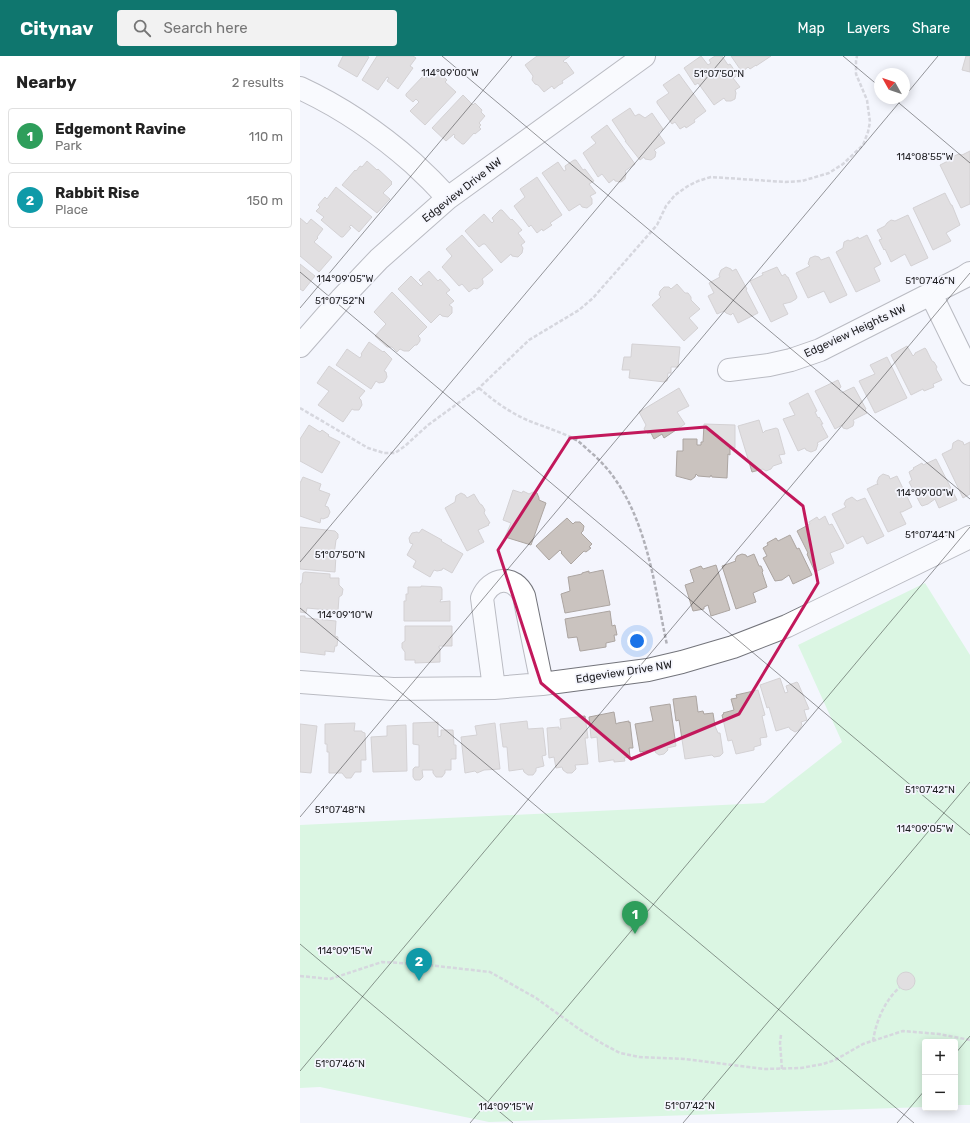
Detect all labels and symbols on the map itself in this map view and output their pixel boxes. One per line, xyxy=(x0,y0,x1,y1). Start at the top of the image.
text: 114°09'00"W xyxy=(421,67,479,79)
text: 51°07'50"N xyxy=(694,68,744,80)
north arrow xyxy=(874,68,910,104)
text: 114°08'55"W xyxy=(896,151,954,163)
street label: Edgeview Drive NW xyxy=(420,155,504,225)
text: 114°09'05"W xyxy=(316,273,374,285)
text: 51°07'46"N xyxy=(905,275,955,287)
text: 51°07'52"N xyxy=(315,295,365,307)
street label: Edgeview Heights NW xyxy=(802,302,908,360)
text: 114°09'00"W xyxy=(896,487,954,499)
text: 51°07'44"N xyxy=(905,529,955,541)
text: 51°07'50"N xyxy=(315,549,365,561)
text: 114°09'10"W xyxy=(317,609,373,621)
your location xyxy=(627,631,647,651)
street label: Edgeview Drive NW xyxy=(575,658,673,686)
text: 51°07'42"N xyxy=(905,784,955,796)
text: 51°07'48"N xyxy=(315,804,365,816)
text: 114°09'05"W xyxy=(896,823,954,835)
pin: 1 xyxy=(622,901,648,934)
text: 114°09'15"W xyxy=(317,945,373,957)
pin: 2 xyxy=(406,948,432,981)
text: 51°07'46"N xyxy=(315,1058,365,1070)
text: 51°07'42"N xyxy=(665,1100,715,1112)
text: 114°09'15"W xyxy=(478,1101,534,1113)

